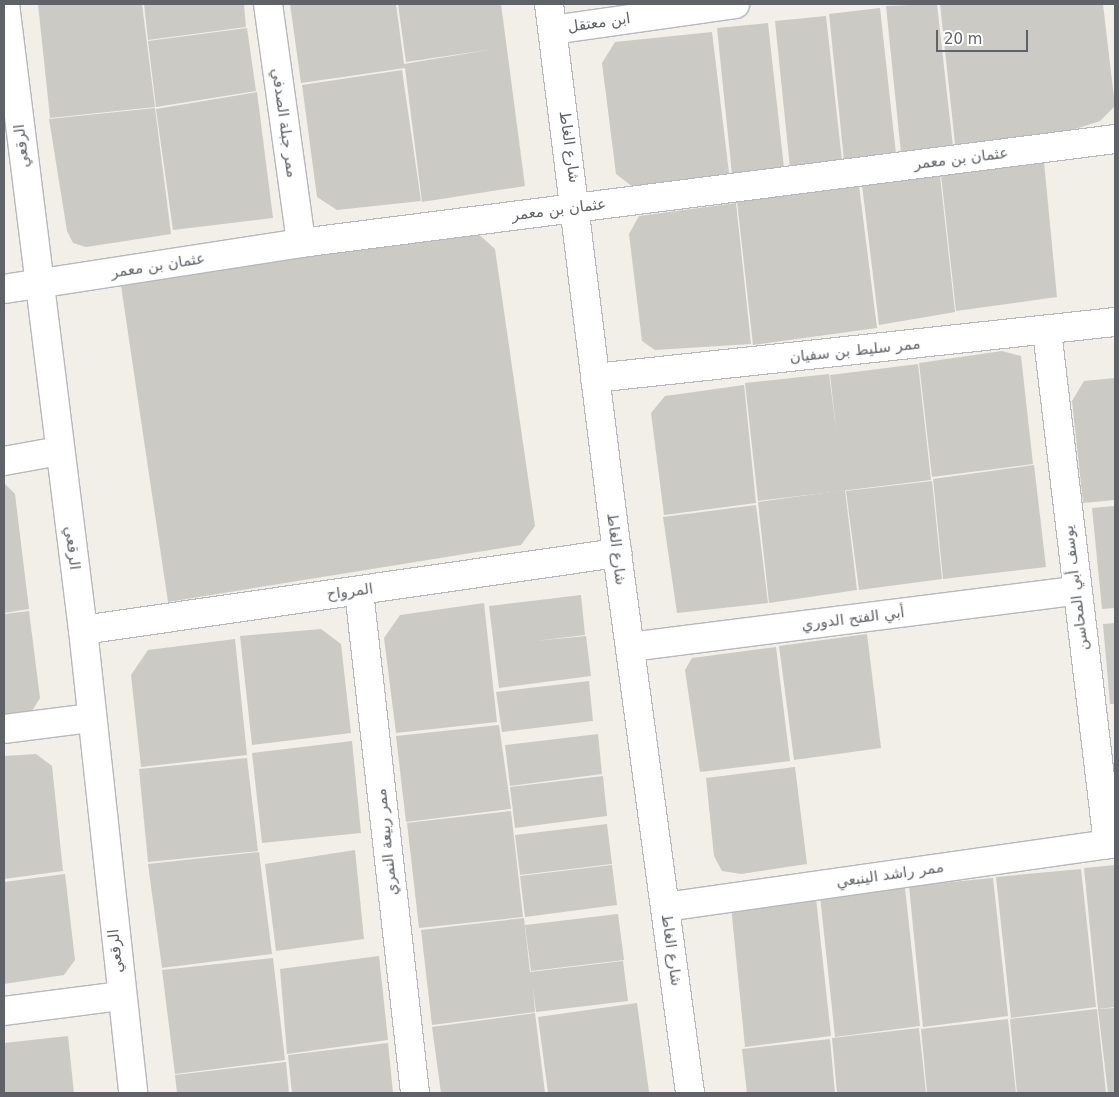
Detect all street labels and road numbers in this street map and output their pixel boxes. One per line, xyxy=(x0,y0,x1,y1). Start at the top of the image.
street label: ابن معتقل xyxy=(566,10,632,36)
street label: ممر جبلة الصدفي xyxy=(267,67,301,179)
street label: شارع الغاط xyxy=(555,110,583,184)
street label: الرقعي xyxy=(10,123,34,169)
street label: عثمان بن معمر xyxy=(913,144,1009,174)
street label: عثمان بن معمر xyxy=(511,195,607,225)
street label: عثمان بن معمر xyxy=(110,250,206,282)
street label: ممر سليط بن سفيان xyxy=(789,335,921,367)
street label: شارع الغاط xyxy=(603,512,629,586)
street label: يوسف أبي المحاسن xyxy=(1059,524,1093,652)
street label: الرقعي xyxy=(60,525,84,571)
street label: المرواح xyxy=(326,580,374,604)
street label: أبي الفتح الدوري xyxy=(800,604,906,634)
street label: ممر ربيعة النمري xyxy=(372,788,402,896)
street label: ممر راشد الينبعي xyxy=(835,859,945,891)
street label: شارع الغاط xyxy=(657,913,685,987)
street label: الرقعي xyxy=(105,928,127,974)

